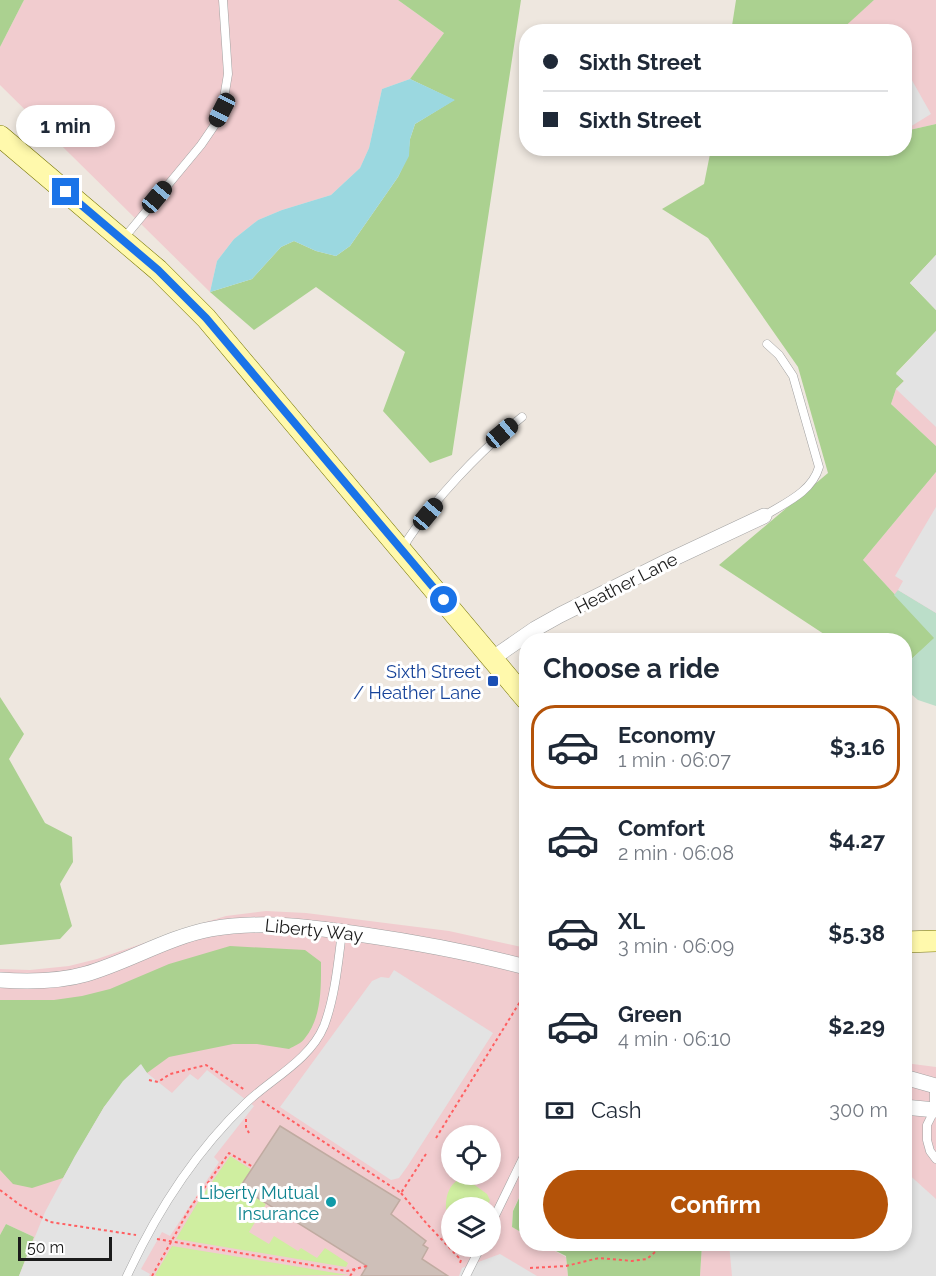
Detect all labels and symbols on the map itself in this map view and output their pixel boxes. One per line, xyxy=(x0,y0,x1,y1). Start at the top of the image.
car xyxy=(206,90,238,130)
callout: 1 min xyxy=(16,105,116,147)
car xyxy=(139,177,175,217)
route end xyxy=(52,178,79,205)
car xyxy=(482,415,522,451)
car xyxy=(410,494,446,534)
street label: Heather Lane xyxy=(571,548,681,618)
route start xyxy=(430,586,457,613)
place label: Sixth Street / Heather Lane xyxy=(353,661,481,703)
marker: Sixth Street / Heather Lane xyxy=(486,674,500,688)
street label: Liberty Way xyxy=(264,914,364,946)
place label: Liberty Mutual Insurance xyxy=(199,1182,319,1224)
marker: Liberty Mutual Insurance xyxy=(324,1195,338,1209)
scale bar xyxy=(18,1234,112,1262)

